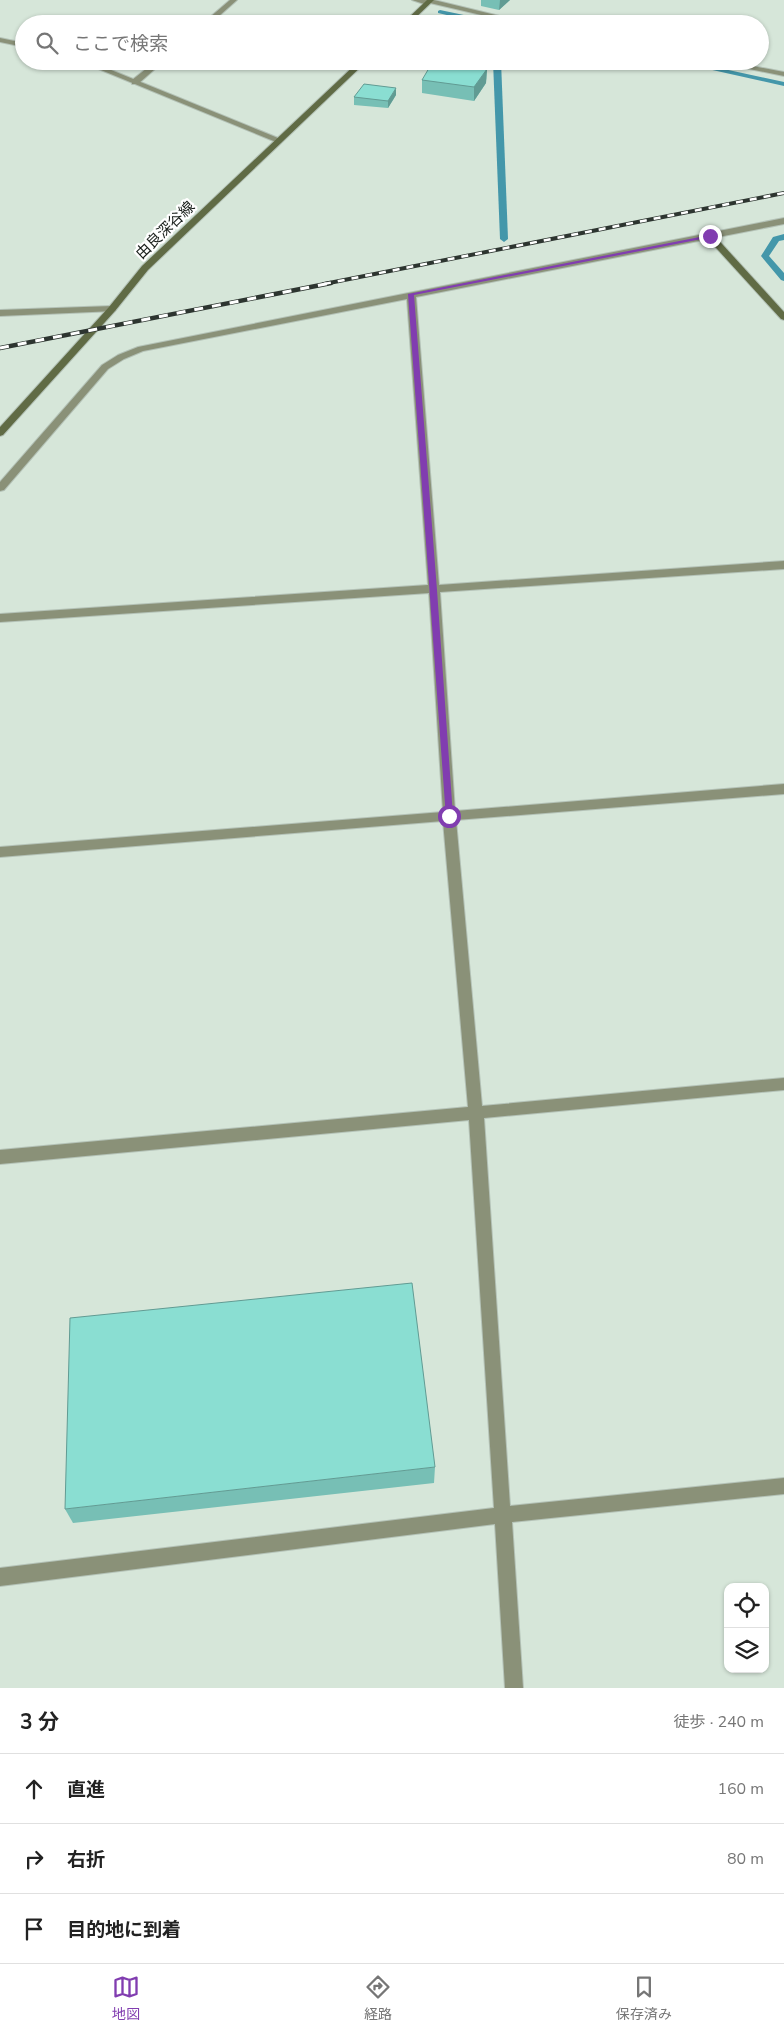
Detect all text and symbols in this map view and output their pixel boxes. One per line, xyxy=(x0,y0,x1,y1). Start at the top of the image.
search box xyxy=(15,15,769,70)
icon: search xyxy=(33,29,61,57)
text: ここで検索 xyxy=(73,31,168,57)
street label: 由良深谷線 xyxy=(131,197,199,263)
route end xyxy=(699,225,722,248)
route start xyxy=(438,805,461,828)
map controls xyxy=(724,1583,769,1673)
button: locate xyxy=(724,1583,769,1628)
button: layers xyxy=(724,1628,769,1673)
text: 3 分 xyxy=(20,1708,59,1736)
text: 徒歩 · 240 m xyxy=(674,1711,764,1733)
icon: ahead xyxy=(20,1775,48,1803)
text: 直進 xyxy=(67,1777,105,1803)
text: 160 m xyxy=(717,1778,764,1800)
icon: right xyxy=(20,1845,48,1873)
text: 右折 xyxy=(67,1847,105,1873)
text: 80 m xyxy=(727,1848,764,1870)
icon: arrive xyxy=(20,1915,48,1943)
text: 目的地に到着 xyxy=(67,1917,181,1943)
tab: 地図 xyxy=(112,1973,140,2024)
tab: 経路 xyxy=(364,1973,392,2024)
tab: 保存済み xyxy=(616,1973,672,2024)

